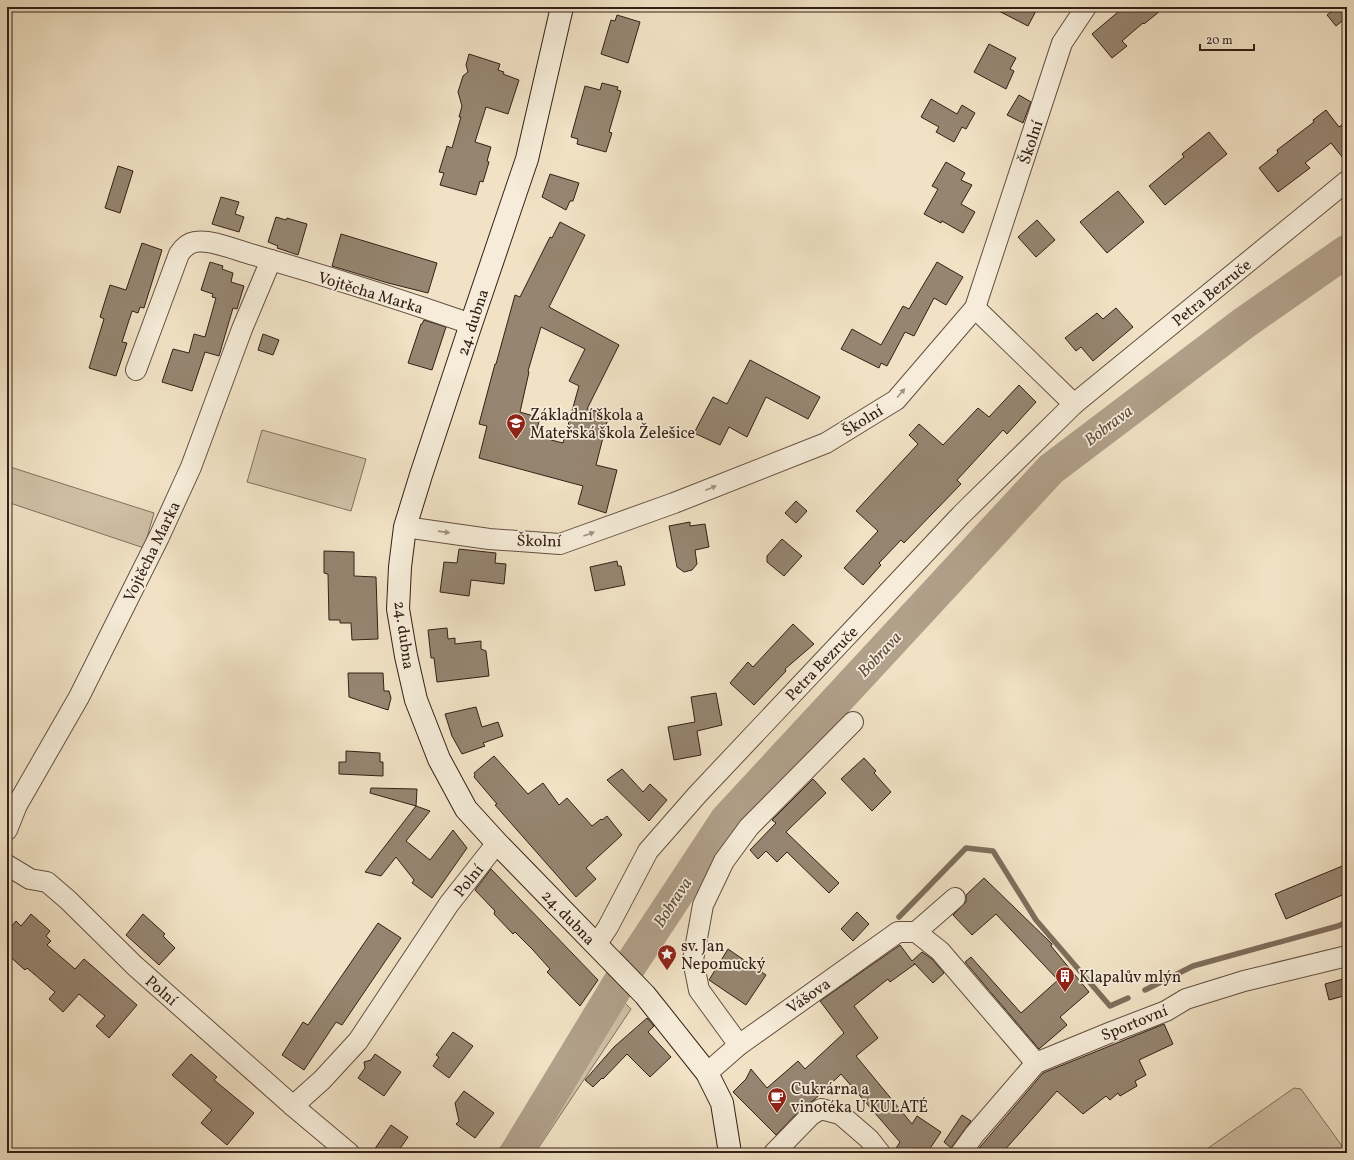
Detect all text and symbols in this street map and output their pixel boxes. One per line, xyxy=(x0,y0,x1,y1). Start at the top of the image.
scale bar xyxy=(1200,26,1254,52)
text: 20 m xyxy=(1206,33,1233,49)
street label: Školní xyxy=(1014,117,1049,167)
street label: Petra Bezruče xyxy=(1168,255,1257,332)
street label: Vojtěcha Marka xyxy=(315,267,426,320)
street label: 24. dubna xyxy=(453,286,495,359)
one-way arrow xyxy=(897,388,906,399)
street label: Školní xyxy=(838,400,888,443)
water label: Bobrava xyxy=(1080,400,1138,452)
place label: Základní škola a Mateřská škola Želešice xyxy=(530,405,695,445)
school or university icon: Základní škola a Mateřská škola Želešice xyxy=(505,412,527,440)
one-way arrow xyxy=(705,485,717,491)
street label: Vojtěcha Marka xyxy=(119,498,187,606)
one-way arrow xyxy=(438,529,450,535)
street label: Školní xyxy=(516,530,562,553)
one-way arrow xyxy=(584,530,596,536)
street label: 24. dubna xyxy=(387,600,419,671)
street label: Petra Bezruče xyxy=(781,622,864,707)
water label: Bobrava xyxy=(853,627,907,683)
street label: Polní xyxy=(450,860,490,902)
water label: Bobrava xyxy=(649,873,698,932)
street label: 24. dubna xyxy=(536,886,599,951)
place label: sv. Jan Nepomucký xyxy=(681,936,766,976)
place icon: sv. Jan Nepomucký xyxy=(656,943,678,971)
building icon: Klapalův mlýn xyxy=(1054,965,1076,993)
place label: Klapalův mlýn xyxy=(1079,967,1181,989)
street label: Polní xyxy=(140,971,182,1012)
street label: Vášova xyxy=(783,974,836,1020)
street label: Sportovní xyxy=(1098,1001,1171,1047)
place label: Cukrárna a vinotéka U KULATÉ xyxy=(791,1079,928,1119)
cafe icon: Cukrárna a vinotéka U KULATÉ xyxy=(766,1086,788,1114)

